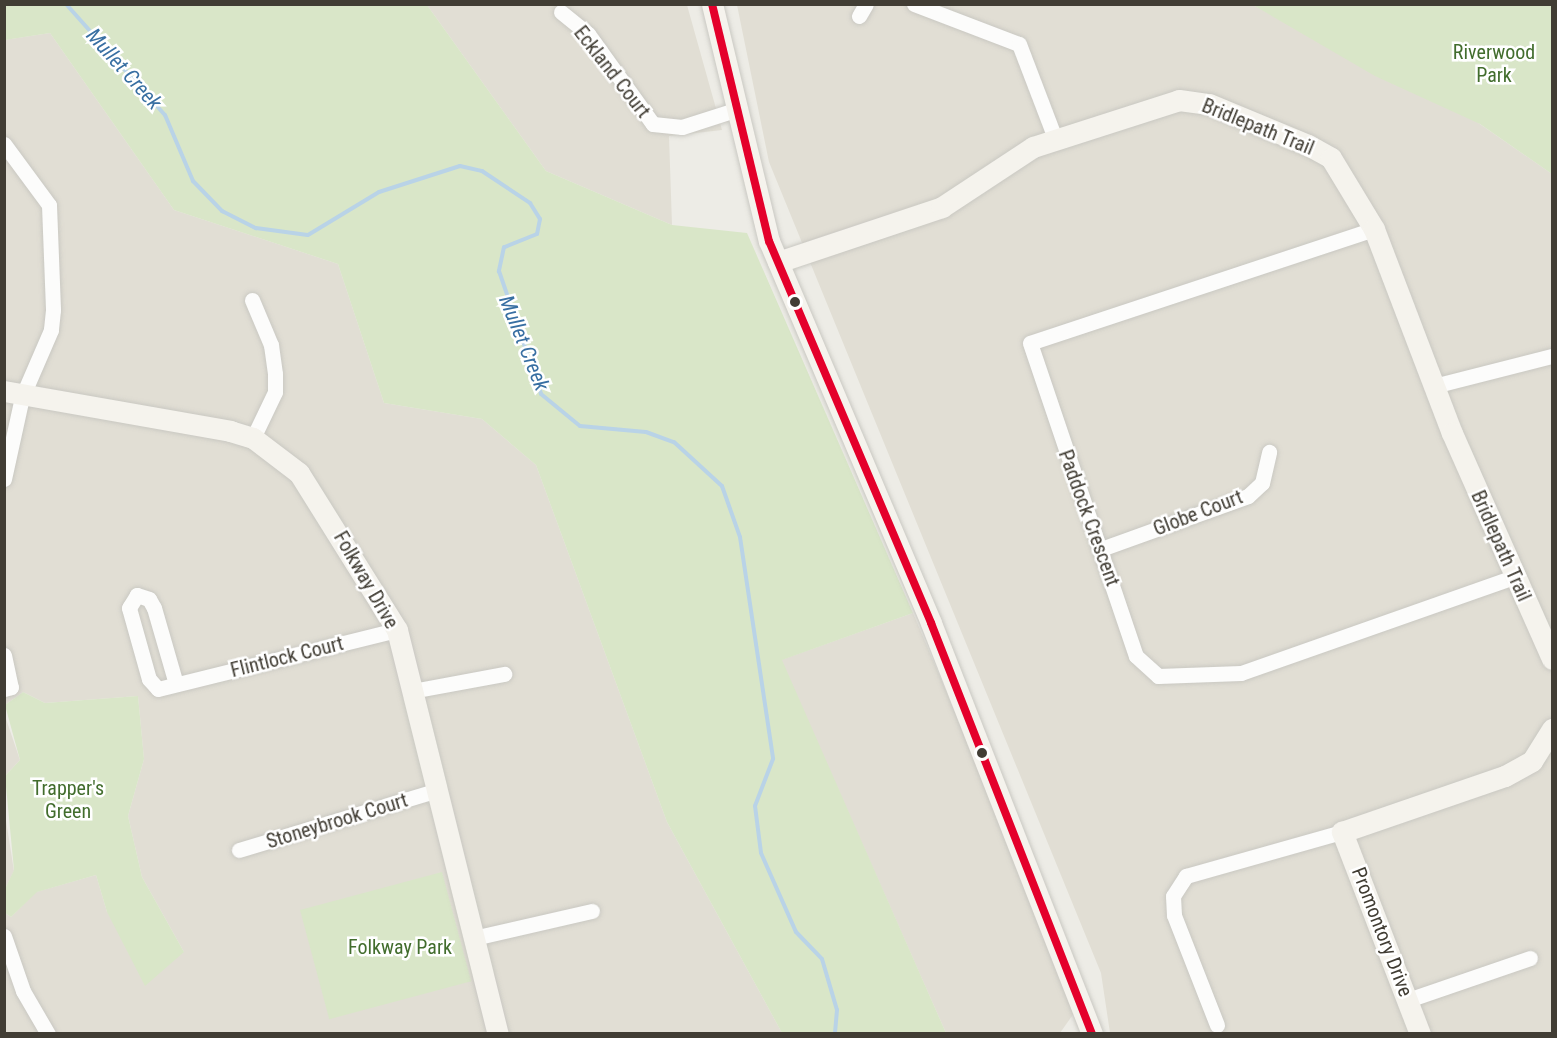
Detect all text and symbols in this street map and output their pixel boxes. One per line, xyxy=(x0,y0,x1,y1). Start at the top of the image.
street label: Eckland Court xyxy=(569,21,655,123)
water label: Mullet Creek xyxy=(81,23,167,115)
park label: Riverwood Park xyxy=(1453,40,1535,87)
street label: Bridlepath Trail xyxy=(1198,94,1318,160)
water label: Mullet Creek xyxy=(493,292,555,394)
unlabelled marker xyxy=(789,296,801,308)
street label: Paddock Crescent xyxy=(1053,447,1125,589)
street label: Globe Court xyxy=(1150,485,1246,541)
street label: Bridlepath Trail xyxy=(1466,487,1536,605)
street label: Folkway Drive xyxy=(329,527,403,633)
street label: Flintlock Court xyxy=(228,631,346,683)
unlabelled marker xyxy=(976,747,988,759)
park label: Trapper's Green xyxy=(32,776,104,823)
street label: Stoneybrook Court xyxy=(263,788,411,854)
street label: Promontory Drive xyxy=(1346,864,1418,1000)
park label: Folkway Park xyxy=(348,935,452,959)

